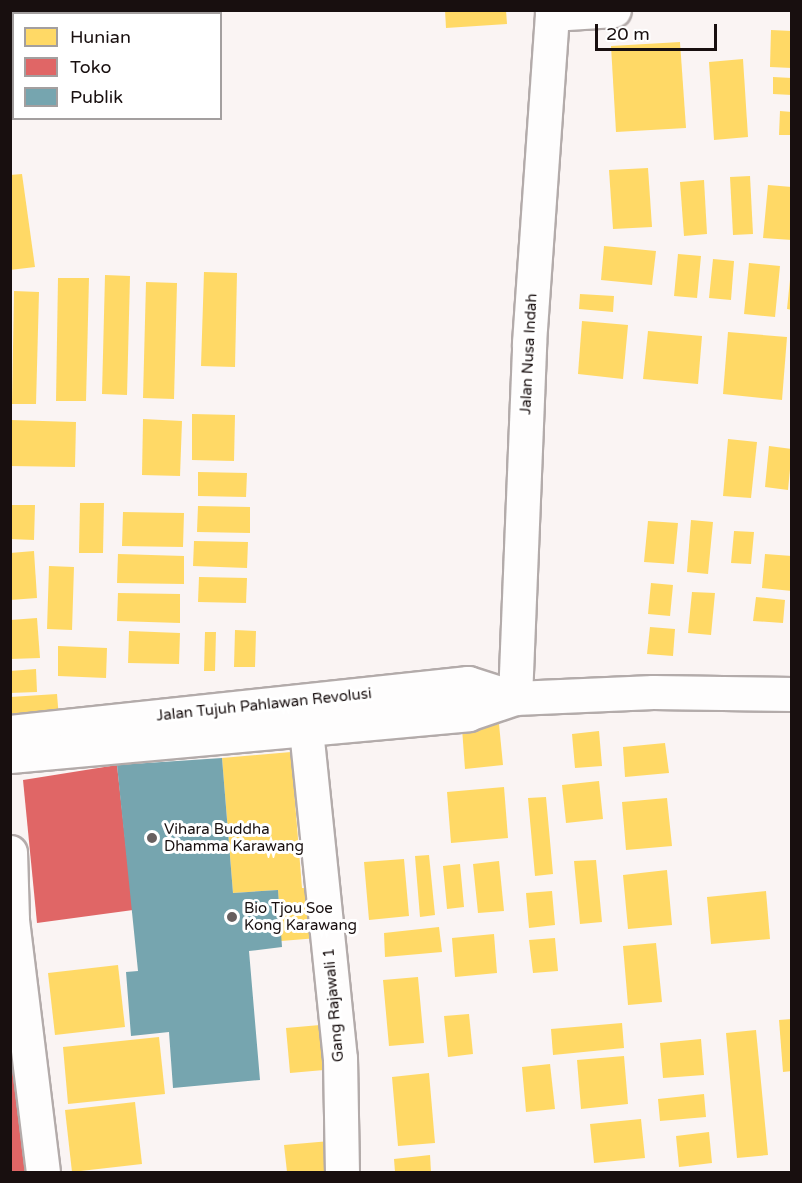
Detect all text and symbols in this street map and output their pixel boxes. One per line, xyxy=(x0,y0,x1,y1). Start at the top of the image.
legend xyxy=(12,12,222,120)
scale bar xyxy=(598,12,720,50)
text: 20 m xyxy=(606,23,650,45)
text: Hunian xyxy=(70,26,131,48)
text: Toko xyxy=(70,56,111,78)
text: Publik xyxy=(70,86,123,108)
street label: Jalan Nusa Indah xyxy=(517,293,541,415)
street label: Jalan Tujuh Pahlawan Revolusi xyxy=(155,685,373,725)
place label: Vihara Buddha Dhamma Karawang xyxy=(164,820,304,855)
marker: Vihara Buddha Dhamma Karawang xyxy=(145,831,159,845)
place label: Bio Tjou Soe Kong Karawang xyxy=(244,899,357,934)
marker: Bio Tjou Soe Kong Karawang xyxy=(225,910,239,924)
street label: Gang Rajawali 1 xyxy=(320,947,348,1063)

